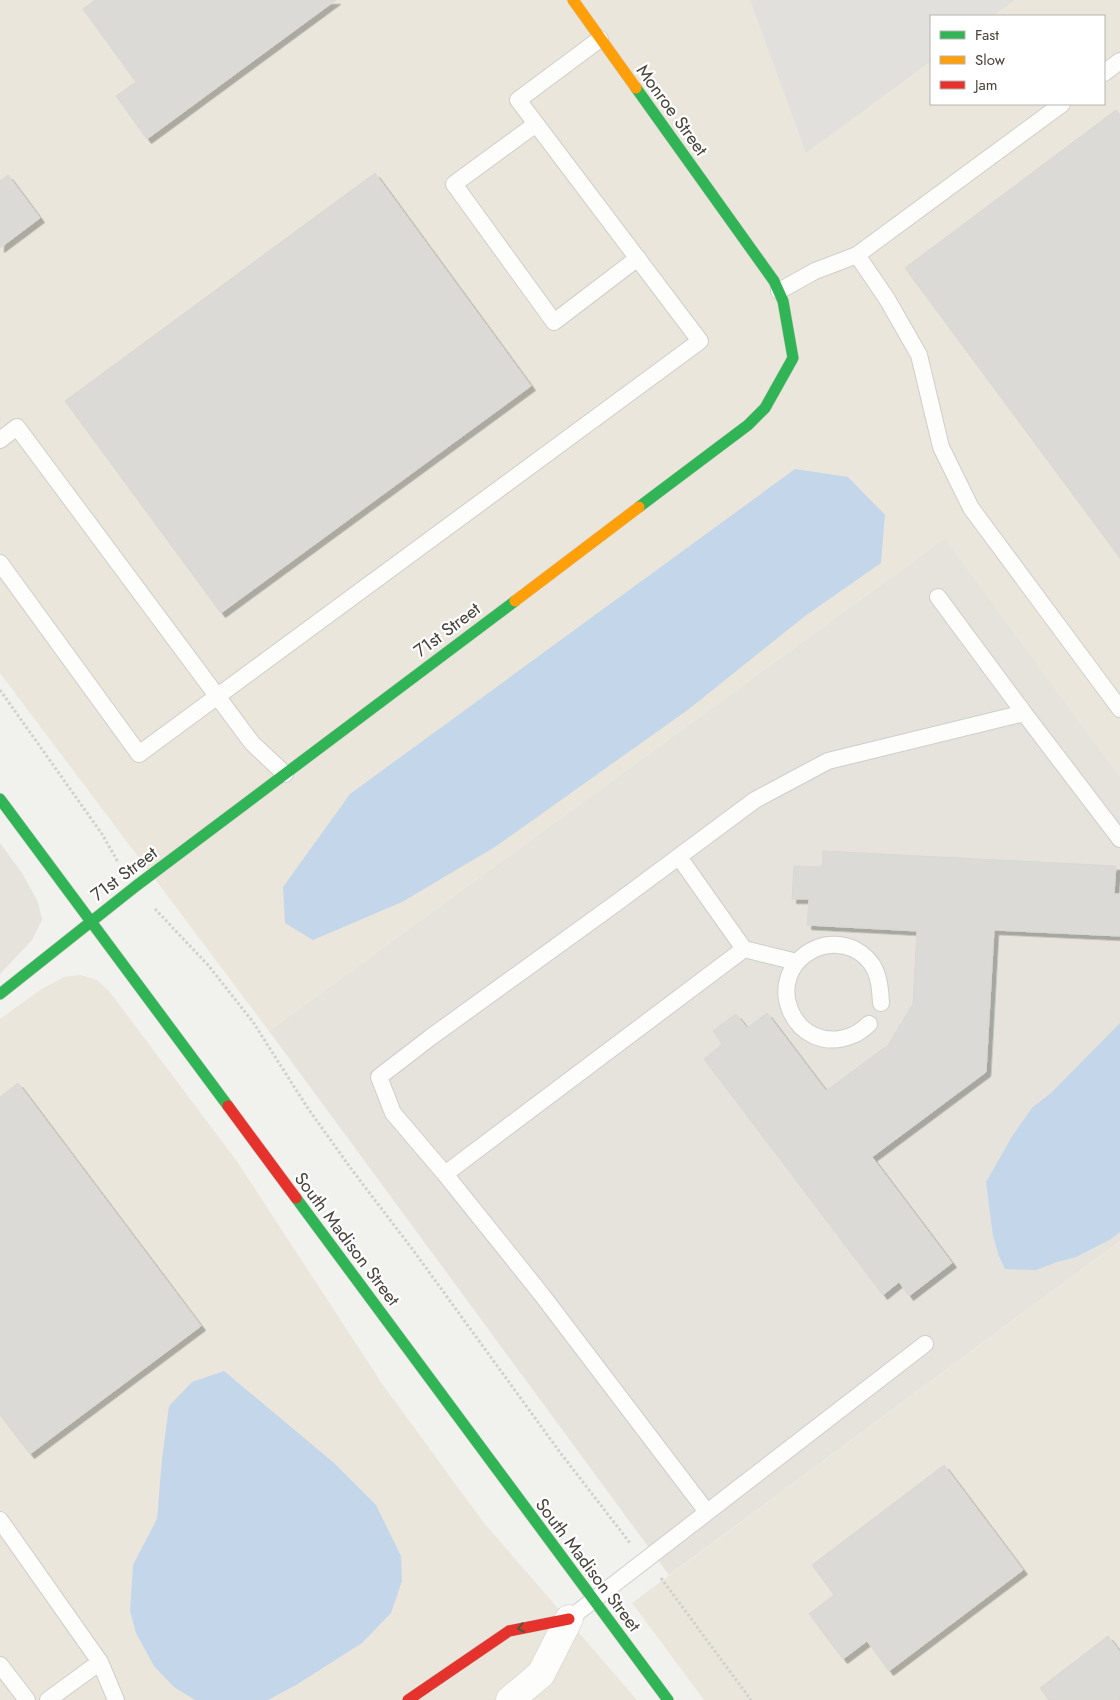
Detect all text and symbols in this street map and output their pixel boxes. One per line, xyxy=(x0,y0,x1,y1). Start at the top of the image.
legend xyxy=(930,15,1105,105)
text: Fast xyxy=(975,24,999,46)
text: Slow xyxy=(975,49,1006,71)
street label: Monroe Street xyxy=(630,59,714,162)
text: Jam xyxy=(973,74,998,96)
street label: 71st Street xyxy=(408,596,486,664)
street label: 71st Street xyxy=(85,840,163,908)
street label: South Madison Street xyxy=(288,1167,406,1312)
street label: South Madison Street xyxy=(529,1493,647,1638)
one-way arrow xyxy=(516,1623,525,1633)

